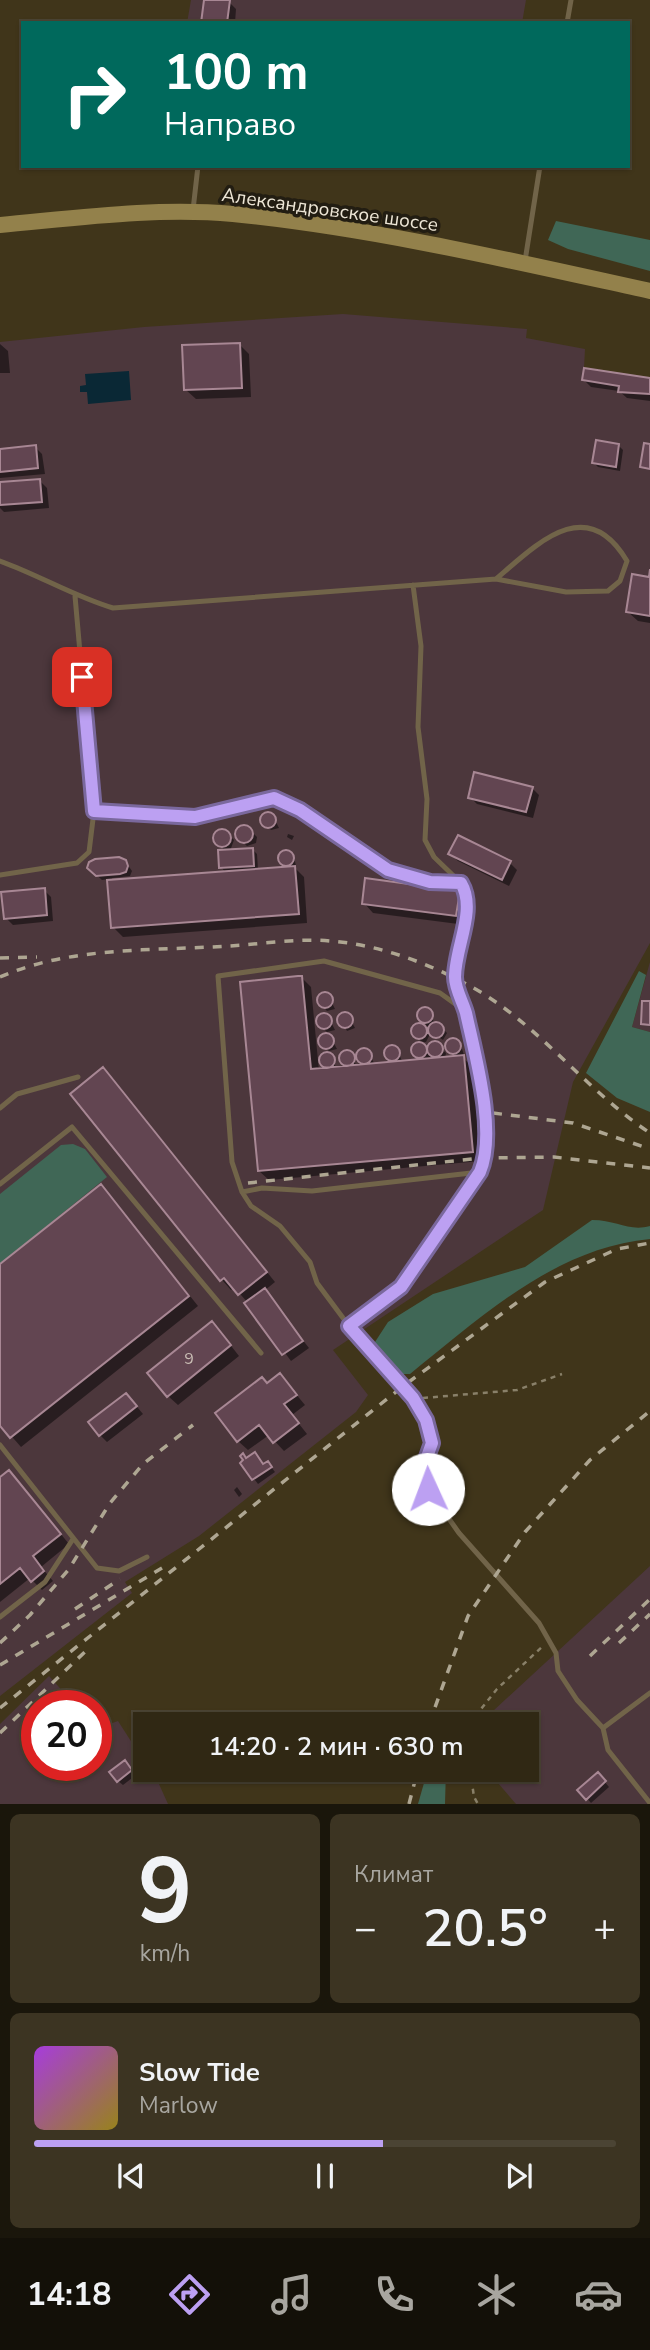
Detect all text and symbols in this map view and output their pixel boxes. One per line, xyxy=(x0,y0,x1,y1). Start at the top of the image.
text: 100 m xyxy=(164,39,308,106)
icon: right xyxy=(49,49,140,140)
text: Направо xyxy=(164,103,296,146)
street label: Александровское шоссе xyxy=(220,182,440,238)
pin xyxy=(52,647,112,707)
icon: arrive xyxy=(63,658,101,696)
house number: 9 xyxy=(184,1348,194,1370)
position arrow xyxy=(391,1452,465,1526)
speed limit sign: 20 xyxy=(21,1690,112,1781)
text: 14:20 · 2 мин · 630 m xyxy=(208,1729,464,1764)
text: 9 xyxy=(138,1830,192,1954)
text: Климат xyxy=(354,1859,433,1890)
text: 20.5° xyxy=(422,1893,548,1964)
text: − xyxy=(354,1903,377,1954)
text: + xyxy=(593,1903,616,1954)
text: km/h xyxy=(140,1938,190,1969)
text: Slow Tide xyxy=(139,2055,260,2090)
text: Marlow xyxy=(139,2090,218,2121)
icon: previous xyxy=(112,2157,150,2195)
icon: pause xyxy=(306,2157,344,2195)
icon: next xyxy=(500,2157,538,2195)
icon: directions xyxy=(165,2270,214,2319)
icon: music xyxy=(267,2270,316,2319)
icon: phone xyxy=(370,2270,419,2319)
icon: climate xyxy=(472,2270,521,2319)
icon: car xyxy=(574,2270,623,2319)
text: 14:18 xyxy=(27,2273,111,2316)

